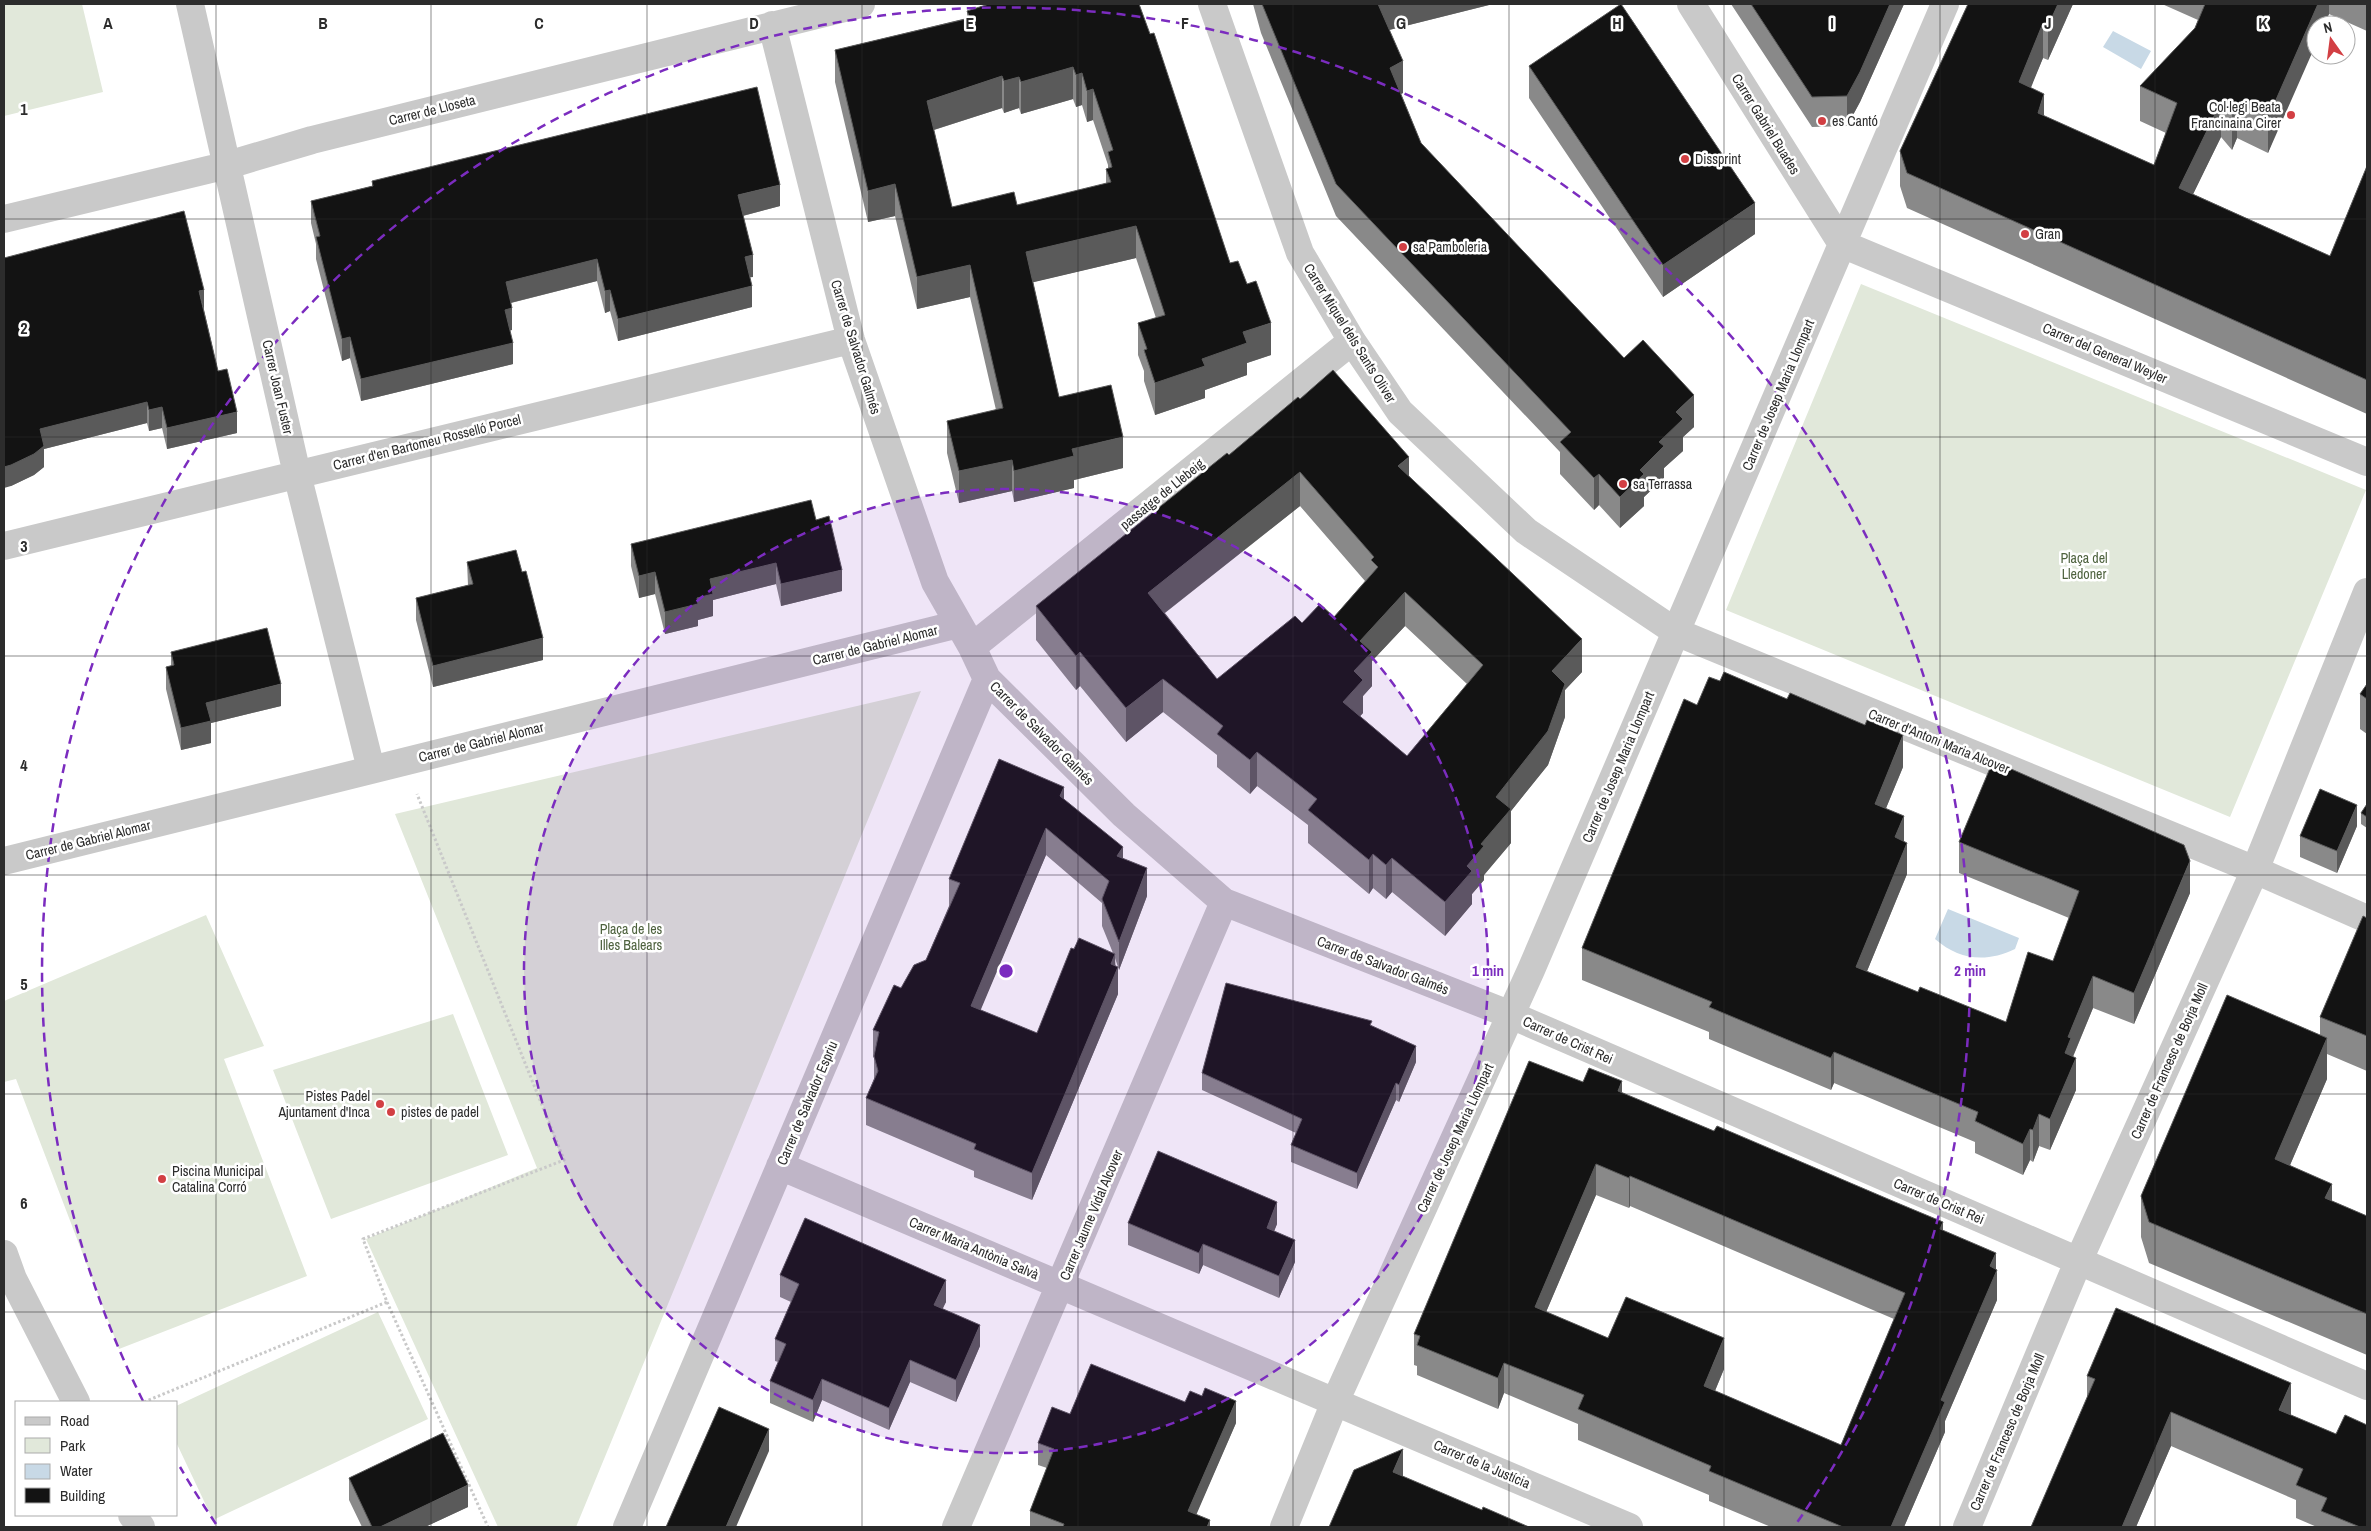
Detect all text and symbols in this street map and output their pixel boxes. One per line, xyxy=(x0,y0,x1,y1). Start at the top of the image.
text: A xyxy=(103,12,113,34)
text: B xyxy=(318,12,328,34)
text: C xyxy=(534,12,544,34)
text: D xyxy=(749,12,759,34)
text: E xyxy=(966,12,975,34)
text: F xyxy=(1181,12,1189,34)
text: G xyxy=(1396,12,1406,34)
text: H xyxy=(1612,12,1622,34)
text: I xyxy=(1830,12,1834,34)
text: J xyxy=(2044,12,2052,34)
text: K xyxy=(2258,12,2268,34)
north arrow xyxy=(2306,15,2356,65)
text: N xyxy=(2322,18,2334,37)
street label: Carrer Gabriel Buades xyxy=(1728,70,1804,178)
street label: Carrer de Lloseta xyxy=(387,90,478,129)
text: 1 xyxy=(20,98,28,120)
place label: Col·legi Beata Francinaina Cirer xyxy=(2191,98,2282,132)
marker: Col·legi Beata Francinaina Cirer xyxy=(2285,109,2297,121)
place label: es Cantó xyxy=(1832,112,1878,130)
marker: es Cantó xyxy=(1816,115,1828,127)
place label: Dissprint xyxy=(1695,150,1741,168)
marker: Dissprint xyxy=(1679,153,1691,165)
place label: Gran xyxy=(2035,225,2061,243)
marker: Gran xyxy=(2019,228,2031,240)
place label: sa Pamboleria xyxy=(1413,238,1488,256)
marker: sa Pamboleria xyxy=(1397,241,1409,253)
street label: Carrer Miquel dels Sants Oliver xyxy=(1300,260,1400,406)
street label: Carrer de Salvador Galmés xyxy=(827,278,885,417)
text: 2 xyxy=(20,317,28,339)
street label: Carrer de Josep Maria Llompart xyxy=(1738,317,1818,473)
street label: Carrer del General Weyler xyxy=(2040,319,2170,387)
street label: Carrer Joan Fuster xyxy=(258,338,298,436)
street label: Carrer d'en Bartomeu Rosselló Porcel xyxy=(331,410,523,474)
street label: passatge de Llebeig xyxy=(1116,454,1208,534)
place label: sa Terrassa xyxy=(1633,475,1693,493)
marker: sa Terrassa xyxy=(1617,478,1629,490)
text: 3 xyxy=(20,535,28,557)
park label: Plaça del Lledoner xyxy=(2060,549,2108,583)
street label: Carrer de Gabriel Alomar xyxy=(811,621,940,669)
street label: Carrer de Salvador Galmés xyxy=(986,677,1098,789)
street label: Carrer de Josep Maria Llompart xyxy=(1578,689,1658,845)
street label: Carrer d'Antoni Maria Alcover xyxy=(1866,704,2012,778)
street label: Carrer de Gabriel Alomar xyxy=(417,718,546,766)
text: 4 xyxy=(20,754,28,776)
street label: Carrer de Gabriel Alomar xyxy=(24,816,153,864)
park label: Plaça de les Illes Balears xyxy=(600,920,663,954)
street label: Carrer de Salvador Galmés xyxy=(1315,932,1452,999)
text: 1 min xyxy=(1472,960,1504,981)
text: 2 min xyxy=(1954,960,1986,981)
centre of rings xyxy=(997,962,1015,980)
text: 5 xyxy=(20,973,28,995)
street label: Carrer de Francesc de Borja Moll xyxy=(2126,980,2212,1142)
street label: Carrer de Crist Rei xyxy=(1520,1012,1616,1068)
street label: Carrer de Salvador Espriu xyxy=(773,1038,841,1168)
street label: Carrer de Josep Maria Llompart xyxy=(1412,1060,1498,1216)
place label: Pistes Padel Ajuntament d'Inca xyxy=(277,1087,371,1121)
marker: Pistes Padel Ajuntament d'Inca xyxy=(374,1098,386,1110)
place label: pistes de padel xyxy=(401,1103,479,1121)
marker: pistes de padel xyxy=(385,1106,397,1118)
street label: Carrer Jaume Vidal Alcover xyxy=(1055,1147,1127,1283)
place label: Piscina Municipal Catalina Corró xyxy=(172,1162,263,1196)
marker: Piscina Municipal Catalina Corró xyxy=(156,1173,168,1185)
street label: Carrer de Crist Rei xyxy=(1891,1174,1987,1228)
text: 6 xyxy=(20,1192,28,1214)
street label: Carrer Maria Antònia Salvà xyxy=(906,1213,1042,1284)
street label: Carrer de Francesc de Borja Moll xyxy=(1966,1351,2048,1513)
legend xyxy=(15,1401,178,1516)
text: Road xyxy=(60,1410,89,1431)
text: Park xyxy=(60,1435,86,1456)
street label: Carrer de la Justícia xyxy=(1431,1436,1534,1493)
text: Water xyxy=(60,1460,92,1481)
text: Building xyxy=(60,1485,105,1506)

